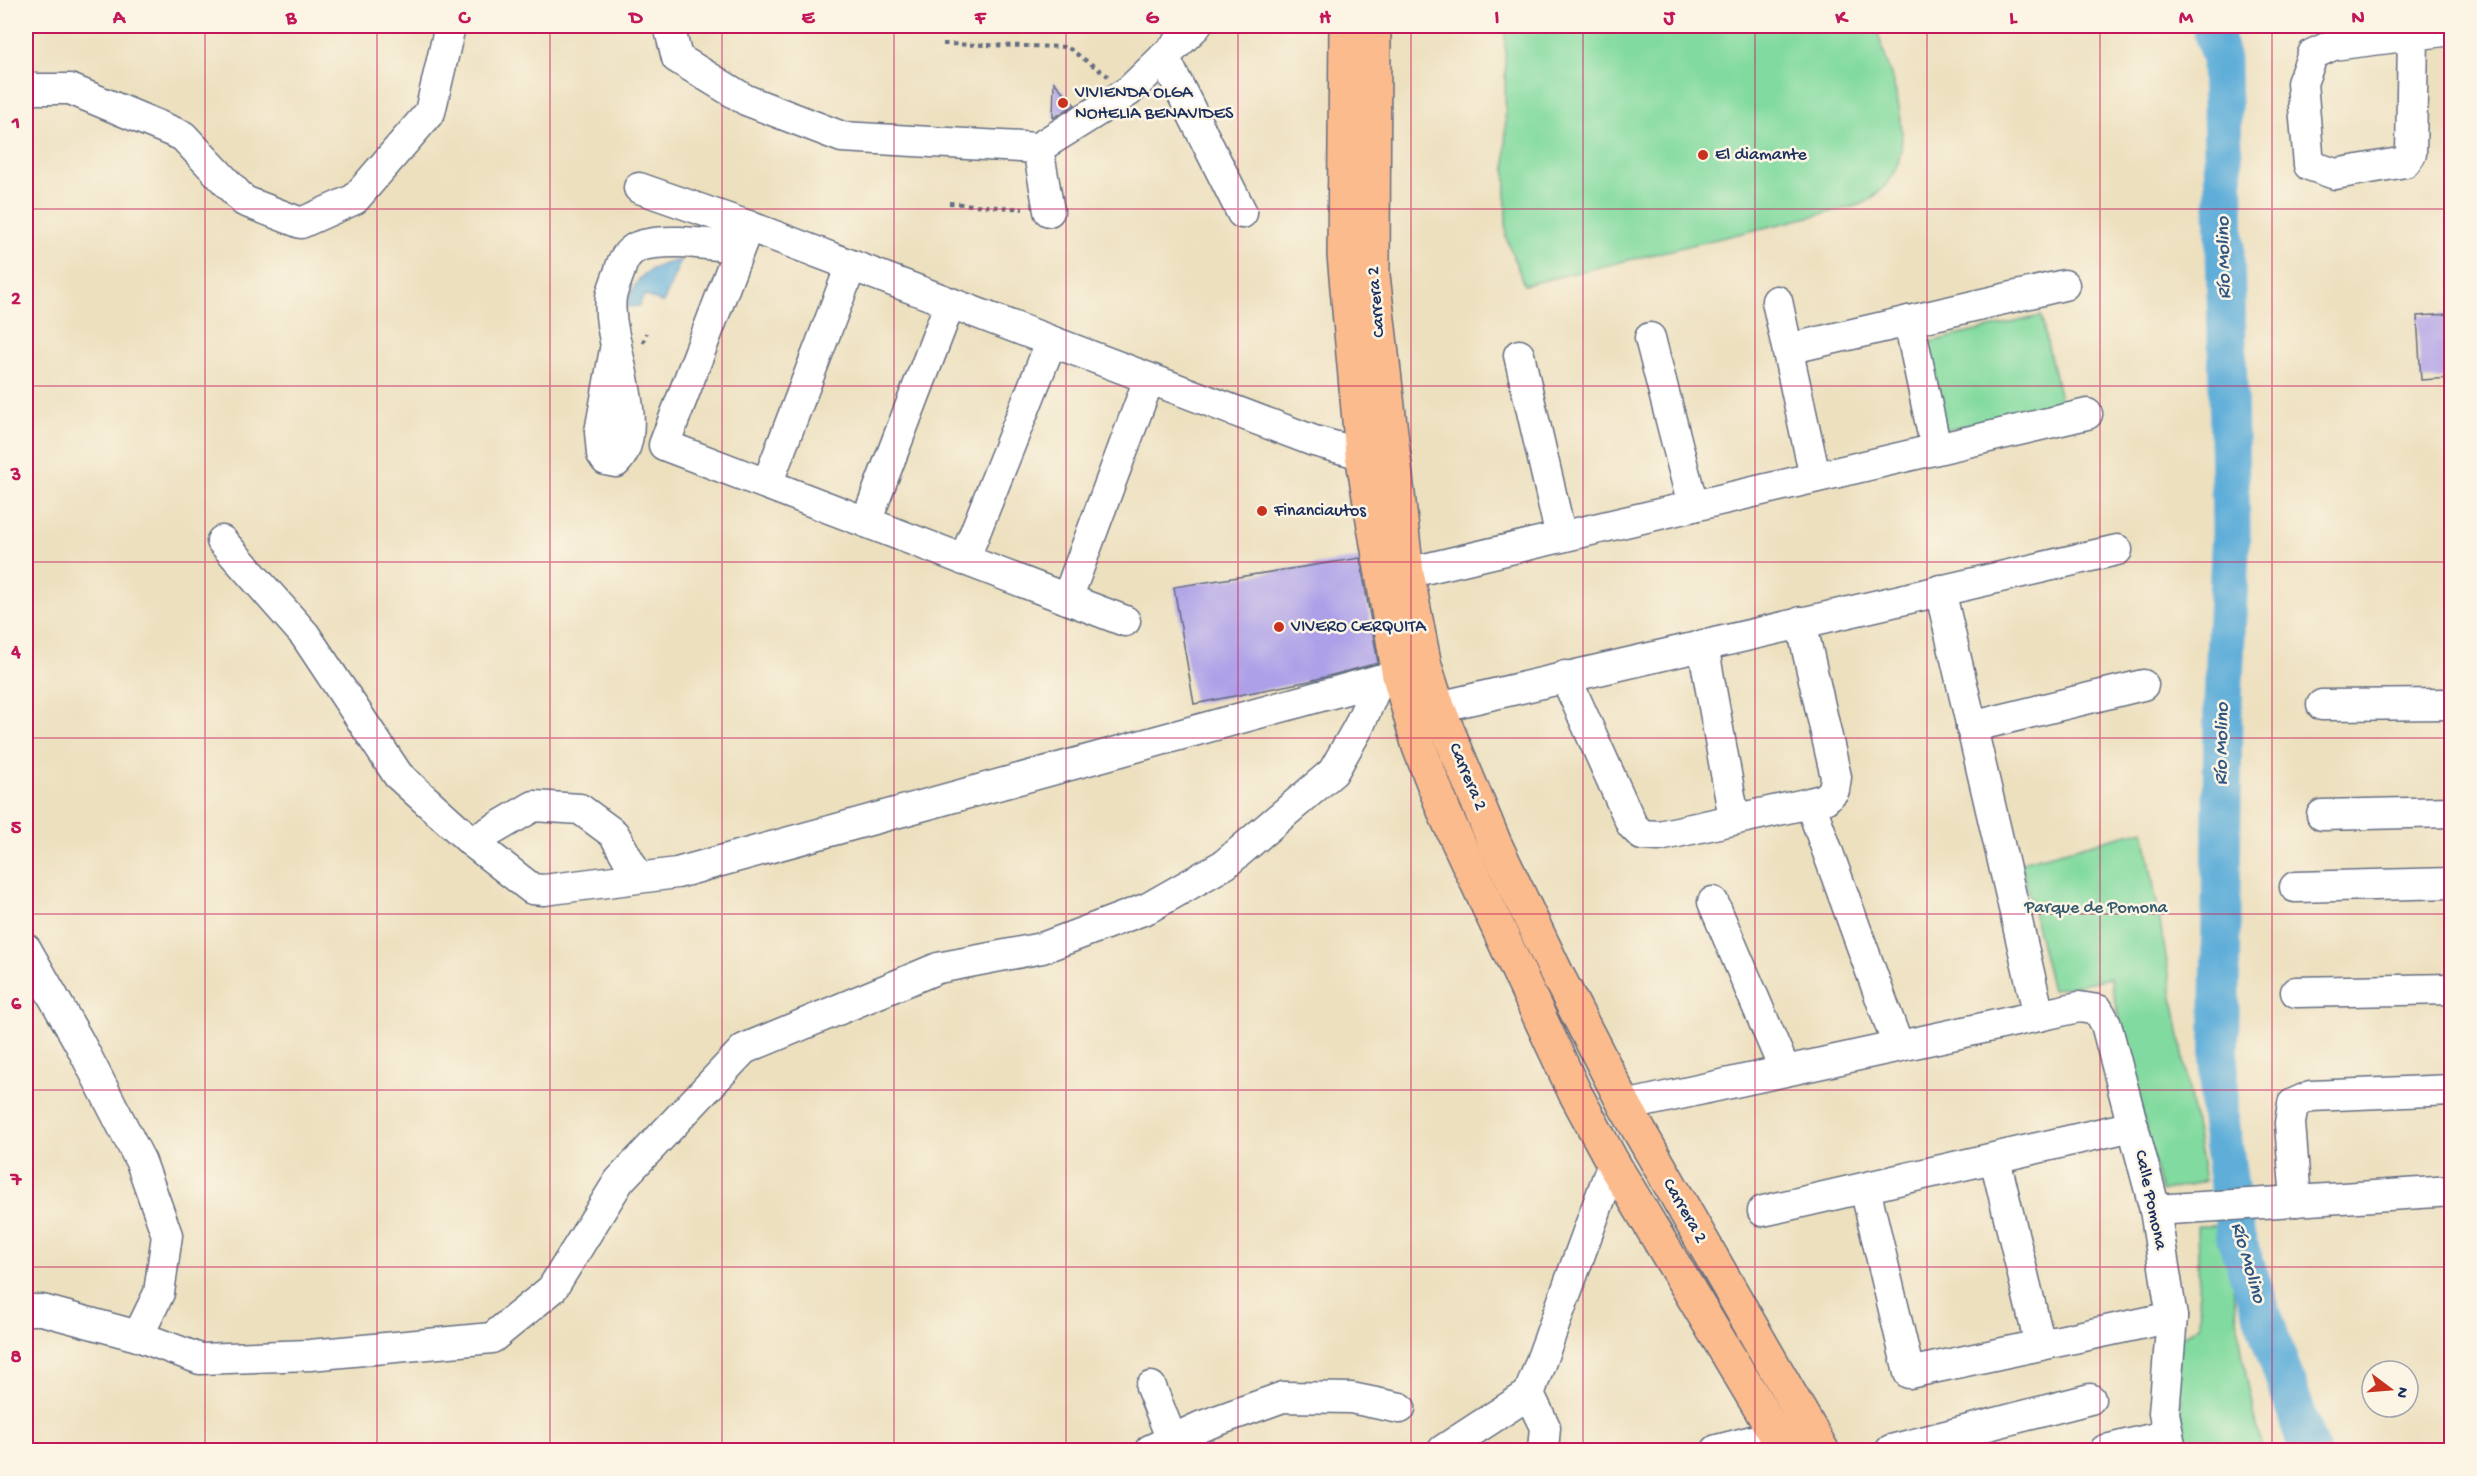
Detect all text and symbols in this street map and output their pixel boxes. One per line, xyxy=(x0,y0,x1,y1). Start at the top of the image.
text: A xyxy=(112,8,127,31)
text: B xyxy=(285,8,297,31)
text: C xyxy=(458,8,472,31)
text: D xyxy=(627,8,643,31)
text: E xyxy=(802,8,816,31)
text: F xyxy=(974,8,987,31)
text: G xyxy=(1146,8,1160,31)
text: H xyxy=(1319,8,1331,31)
text: I xyxy=(1495,8,1500,31)
text: J xyxy=(1663,8,1676,31)
text: K xyxy=(1834,8,1849,31)
text: L xyxy=(2009,8,2018,31)
text: M xyxy=(2179,8,2194,31)
text: N xyxy=(2351,8,2365,31)
place label: VIVIENDA OLGA NOHELIA BENAVIDES xyxy=(1074,83,1234,125)
marker: VIVIENDA OLGA NOHELIA BENAVIDES xyxy=(1056,96,1070,110)
text: 1 xyxy=(11,113,20,136)
place label: El diamante xyxy=(1715,145,1808,166)
marker: El diamante xyxy=(1696,148,1710,162)
water label: Río Molino xyxy=(2213,215,2237,300)
street label: Carrera 2 xyxy=(1363,265,1391,338)
text: 2 xyxy=(11,289,21,312)
text: 3 xyxy=(10,465,21,488)
place label: Financiautos xyxy=(1273,501,1367,522)
marker: Financiautos xyxy=(1255,504,1269,518)
place label: VIVERO CERQUITA xyxy=(1290,617,1427,638)
marker: VIVERO CERQUITA xyxy=(1272,620,1286,634)
text: 4 xyxy=(10,642,21,665)
water label: Río Molino xyxy=(2211,701,2235,786)
street label: Carrera 2 xyxy=(1443,740,1491,814)
text: 5 xyxy=(11,818,22,841)
park label: Parque de Pomona xyxy=(2023,898,2169,919)
text: 6 xyxy=(11,994,22,1017)
street label: Calle Pomona xyxy=(2129,1148,2171,1253)
text: 7 xyxy=(10,1170,23,1193)
street label: Carrera 2 xyxy=(1657,1175,1711,1247)
water label: Río Molino xyxy=(2225,1220,2270,1308)
text: 8 xyxy=(11,1347,22,1370)
north arrow xyxy=(2360,1359,2420,1419)
text: N xyxy=(2390,1385,2412,1400)

